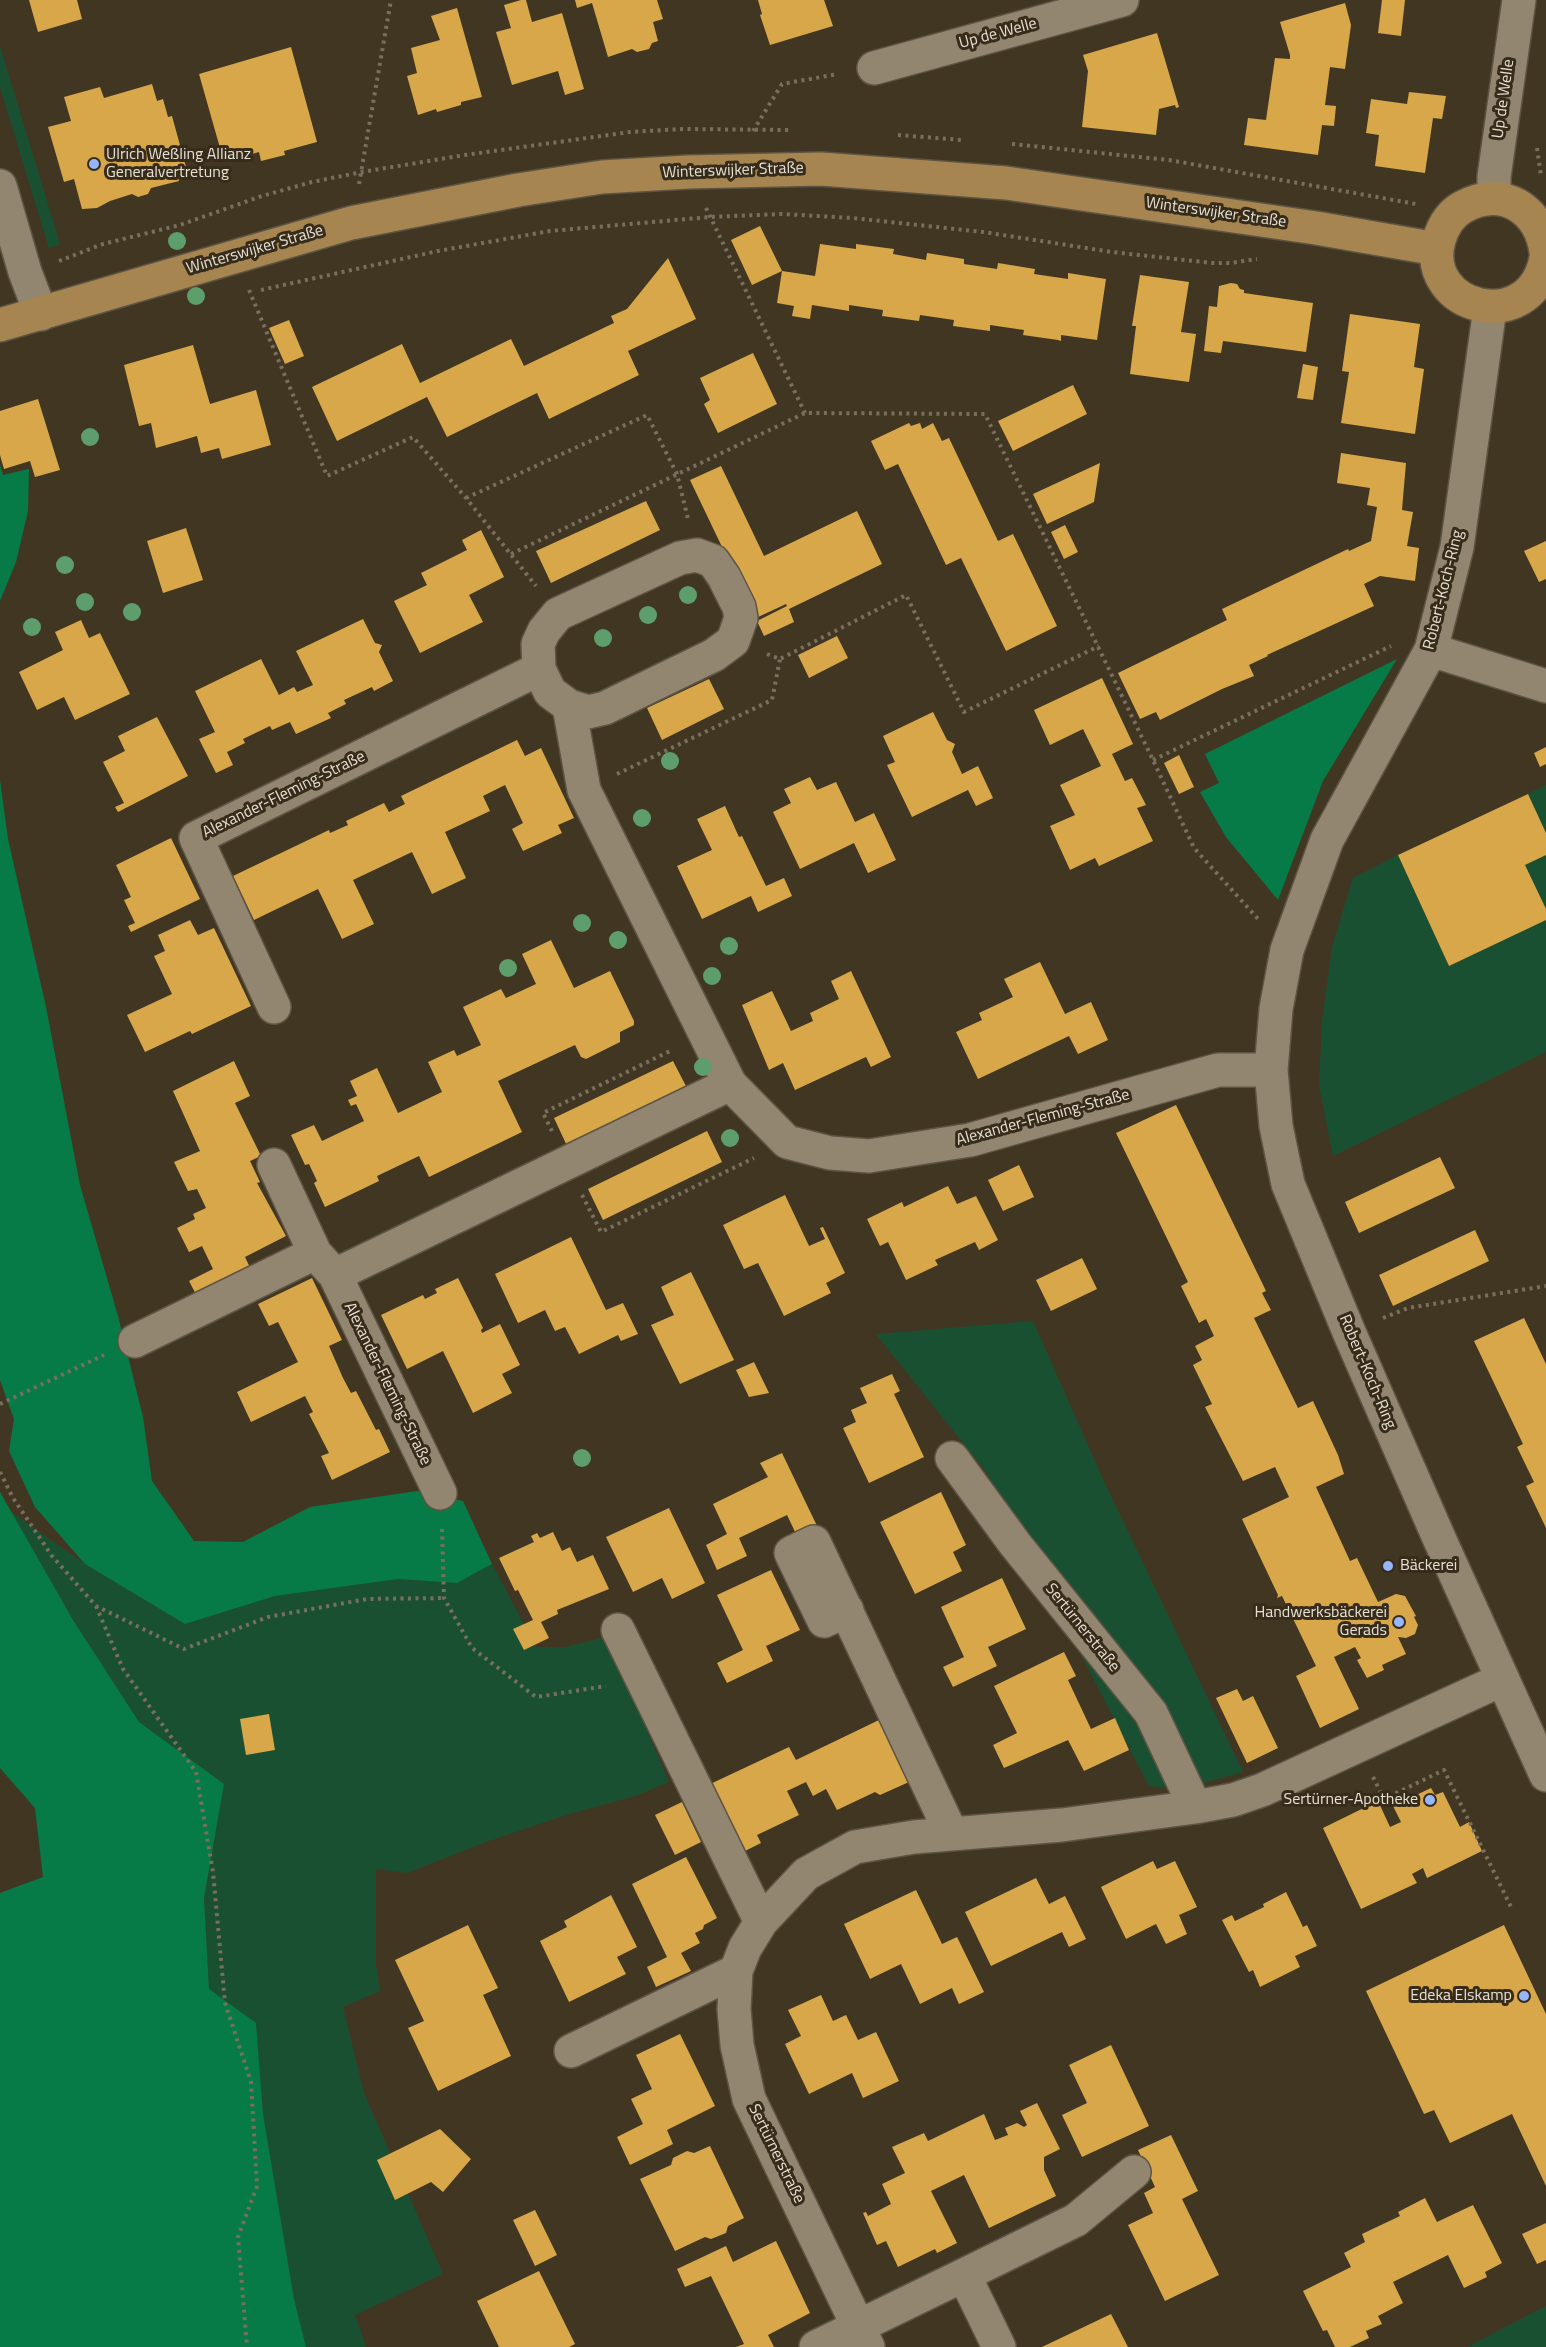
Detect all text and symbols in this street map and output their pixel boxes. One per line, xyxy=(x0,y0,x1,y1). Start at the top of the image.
street label: Up de Welle xyxy=(957,14,1039,54)
street label: Up de Welle xyxy=(1489,58,1519,140)
place label: Ulrich Weßling Allianz Generalvertretung xyxy=(106,145,251,183)
marker: Ulrich Weßling Allianz Generalvertretung xyxy=(87,157,101,171)
street label: Winterswijker Straße xyxy=(662,159,804,183)
street label: Winterswijker Straße xyxy=(1145,194,1287,232)
street label: Winterswijker Straße xyxy=(184,221,326,279)
street label: Robert-Koch-Ring xyxy=(1420,528,1468,652)
street label: Alexander-Fleming-Straße xyxy=(200,747,368,843)
street label: Alexander-Fleming-Straße xyxy=(954,1086,1132,1150)
street label: Alexander-Fleming-Straße xyxy=(339,1300,435,1468)
street label: Robert-Koch-Ring xyxy=(1334,1312,1400,1432)
place label: Bäckerei xyxy=(1400,1556,1457,1576)
marker: Bäckerei xyxy=(1381,1559,1395,1573)
street label: Sertürnerstraße xyxy=(1041,1580,1123,1676)
place label: Handwerksbäckerei Gerads xyxy=(1254,1603,1387,1641)
marker: Handwerksbäckerei Gerads xyxy=(1392,1615,1406,1629)
place label: Sertürner-Apotheke xyxy=(1284,1790,1418,1810)
marker: Sertürner-Apotheke xyxy=(1423,1793,1437,1807)
place label: Edeka Elskamp xyxy=(1410,1986,1512,2006)
marker: Edeka Elskamp xyxy=(1517,1989,1531,2003)
street label: Sertürnerstraße xyxy=(744,2101,808,2207)

